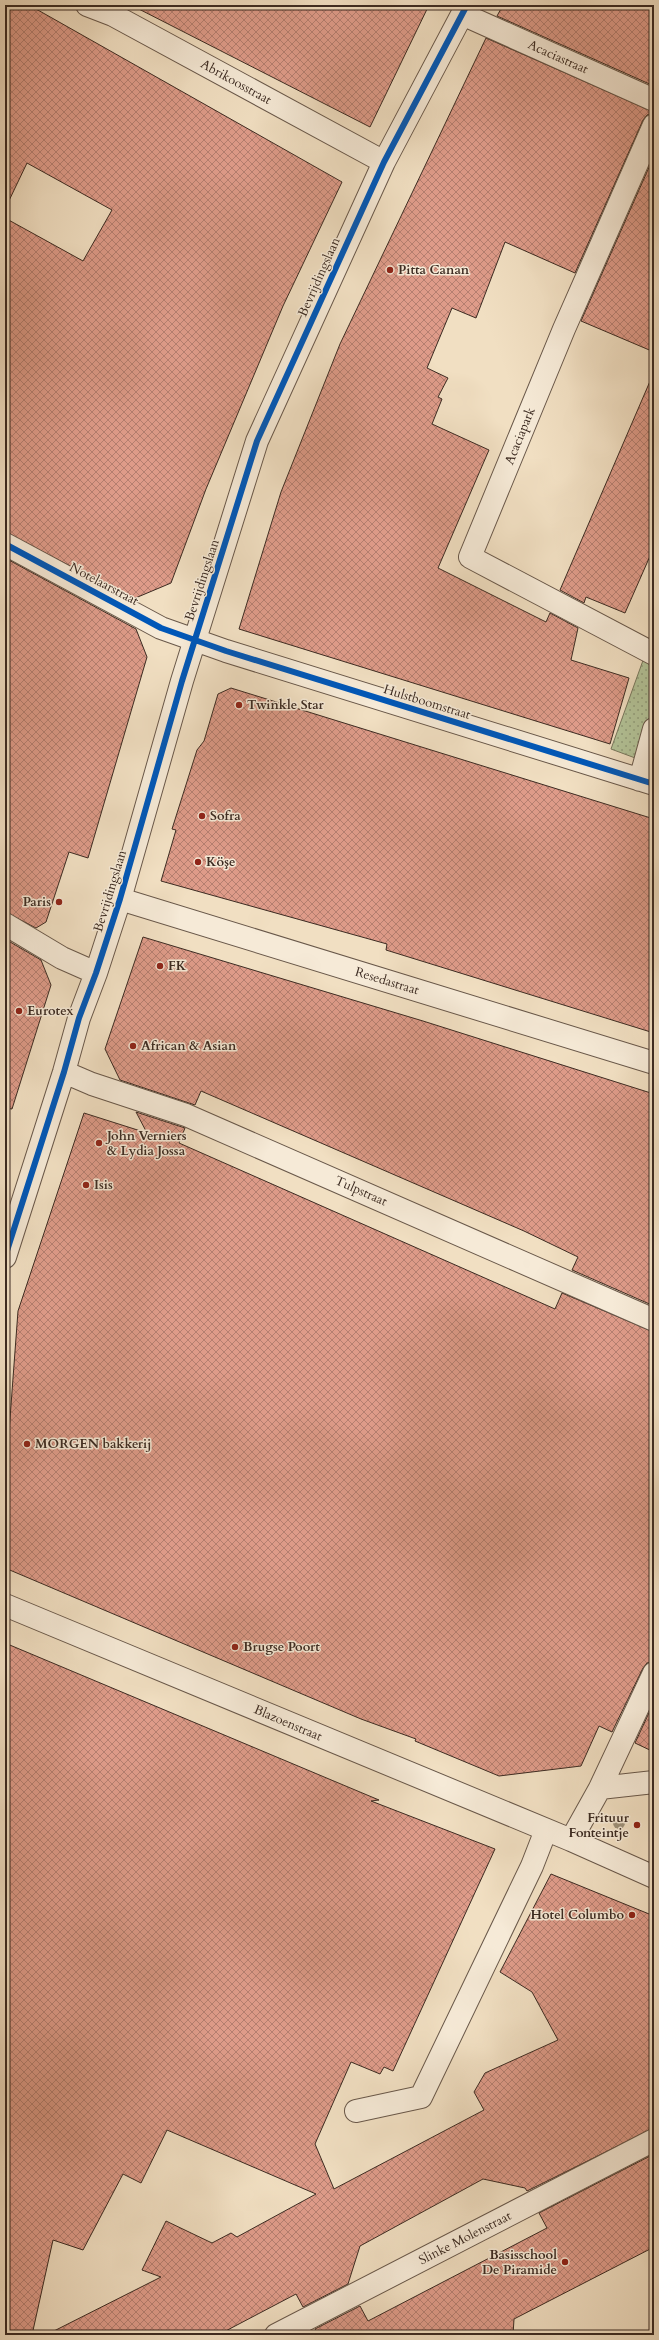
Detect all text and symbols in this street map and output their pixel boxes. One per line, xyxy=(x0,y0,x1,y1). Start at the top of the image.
street label: Acaciastraat xyxy=(525,36,591,78)
street label: Abrikoosstraat xyxy=(197,55,275,109)
street label: Bevrijdingslaan xyxy=(294,234,345,319)
place label: Pitta Canan xyxy=(398,261,470,279)
marker: Pitta Canan xyxy=(385,265,395,275)
street label: Acaciapark xyxy=(500,405,540,467)
street label: Bevrijdingslaan xyxy=(180,536,224,623)
street label: Notelaarstraat xyxy=(66,558,142,610)
street label: Hulstboomstraat xyxy=(381,680,473,724)
place label: Twinkle Star xyxy=(247,696,325,714)
marker: Twinkle Star xyxy=(234,700,244,710)
place label: Sofra xyxy=(210,807,241,825)
marker: Sofra xyxy=(197,811,207,821)
street label: Bevrijdingslaan xyxy=(89,847,131,934)
place label: Köşe xyxy=(206,853,235,871)
marker: Köşe xyxy=(193,857,203,867)
place label: Paris xyxy=(23,893,51,911)
marker: Paris xyxy=(54,897,64,907)
place label: FK xyxy=(168,957,187,975)
marker: FK xyxy=(155,961,165,971)
street label: Resedastraat xyxy=(353,963,421,999)
place label: Eurotex xyxy=(27,1002,74,1020)
marker: Eurotex xyxy=(14,1006,24,1016)
place label: African & Asian xyxy=(141,1037,237,1055)
marker: African & Asian xyxy=(128,1041,138,1051)
place label: John Verniers & Lydia Jossa xyxy=(105,1127,187,1160)
marker: John Verniers & Lydia Jossa xyxy=(94,1138,104,1148)
street label: Tulpstraat xyxy=(332,1172,390,1210)
place label: Isis xyxy=(94,1176,113,1194)
marker: Isis xyxy=(81,1180,91,1190)
place label: MORGEN bakkerij xyxy=(35,1435,151,1453)
marker: MORGEN bakkerij xyxy=(22,1439,32,1449)
place label: Brugse Poort xyxy=(243,1638,320,1656)
marker: Brugse Poort xyxy=(230,1642,240,1652)
street label: Blazoenstraat xyxy=(251,1701,325,1745)
place label: Frituur Fonteintje xyxy=(569,1809,630,1842)
marker: Frituur Fonteintje xyxy=(632,1820,642,1830)
place label: Hotel Columbo xyxy=(531,1906,624,1924)
marker: Hotel Columbo xyxy=(627,1910,637,1920)
street label: Slinke Molenstraat xyxy=(416,2207,514,2269)
place label: Basisschool De Piramide xyxy=(482,2246,557,2279)
marker: Basisschool De Piramide xyxy=(560,2257,570,2267)

